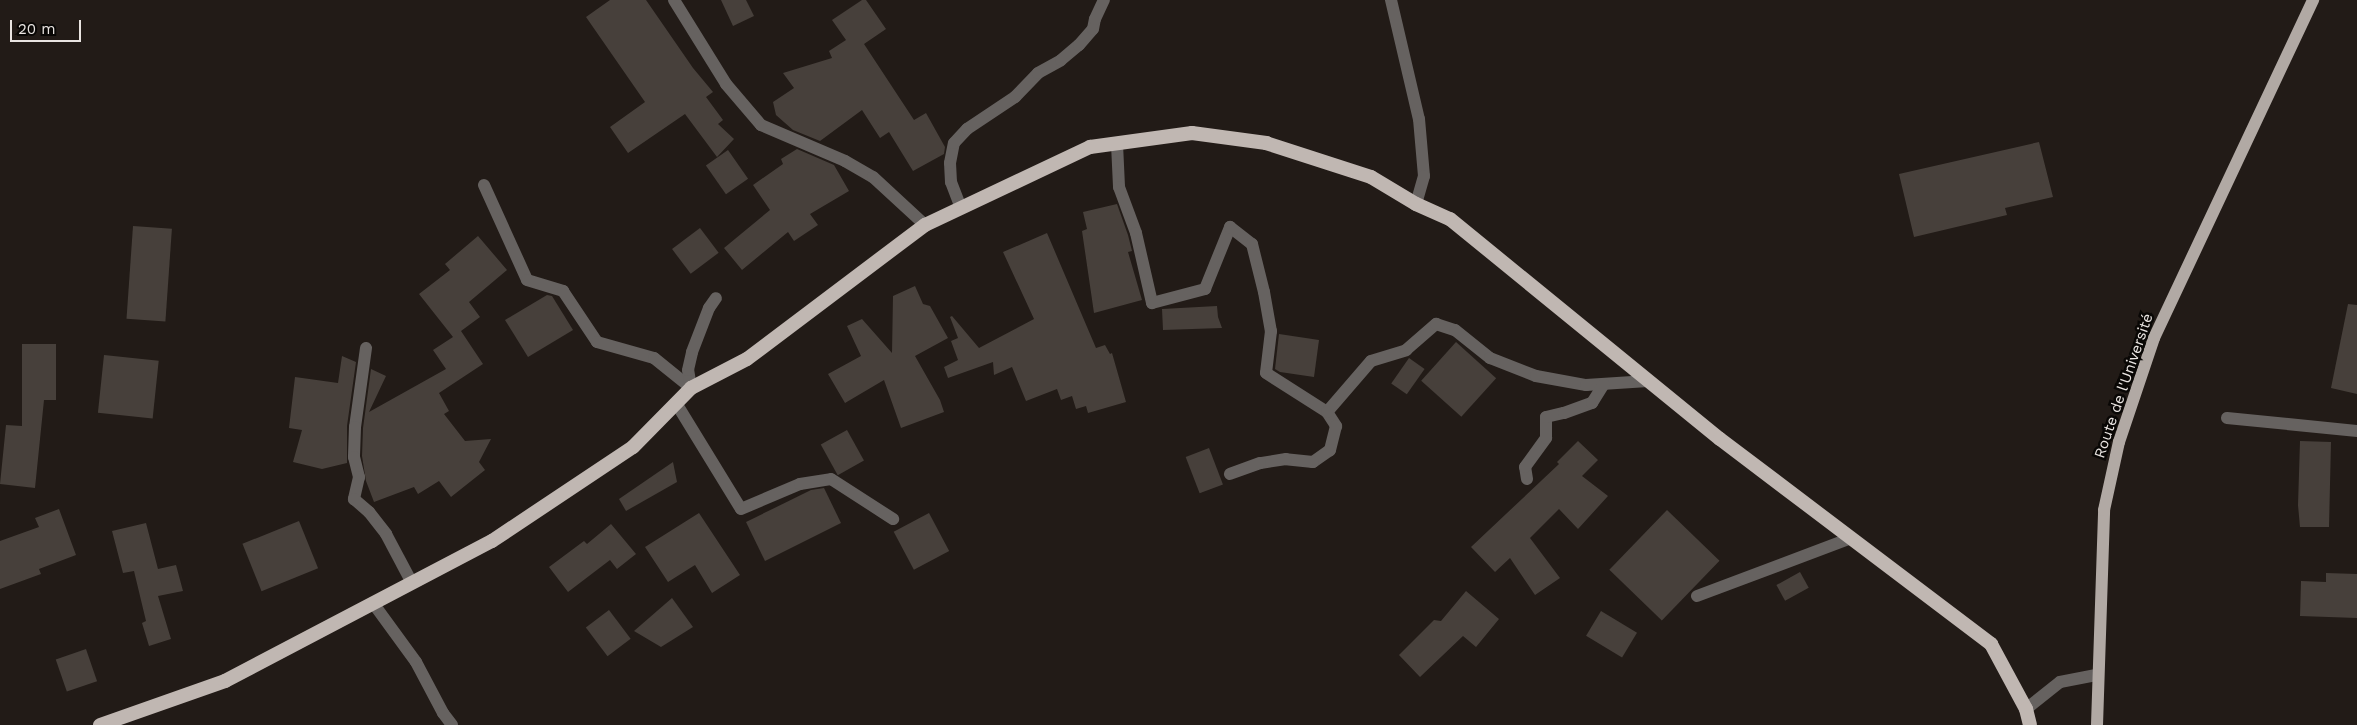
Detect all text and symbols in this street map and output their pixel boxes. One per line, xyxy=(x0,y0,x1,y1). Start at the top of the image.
scale bar xyxy=(12,10,84,42)
text: 20 m xyxy=(18,20,56,38)
street label: Route de l'Université xyxy=(2091,311,2157,461)

